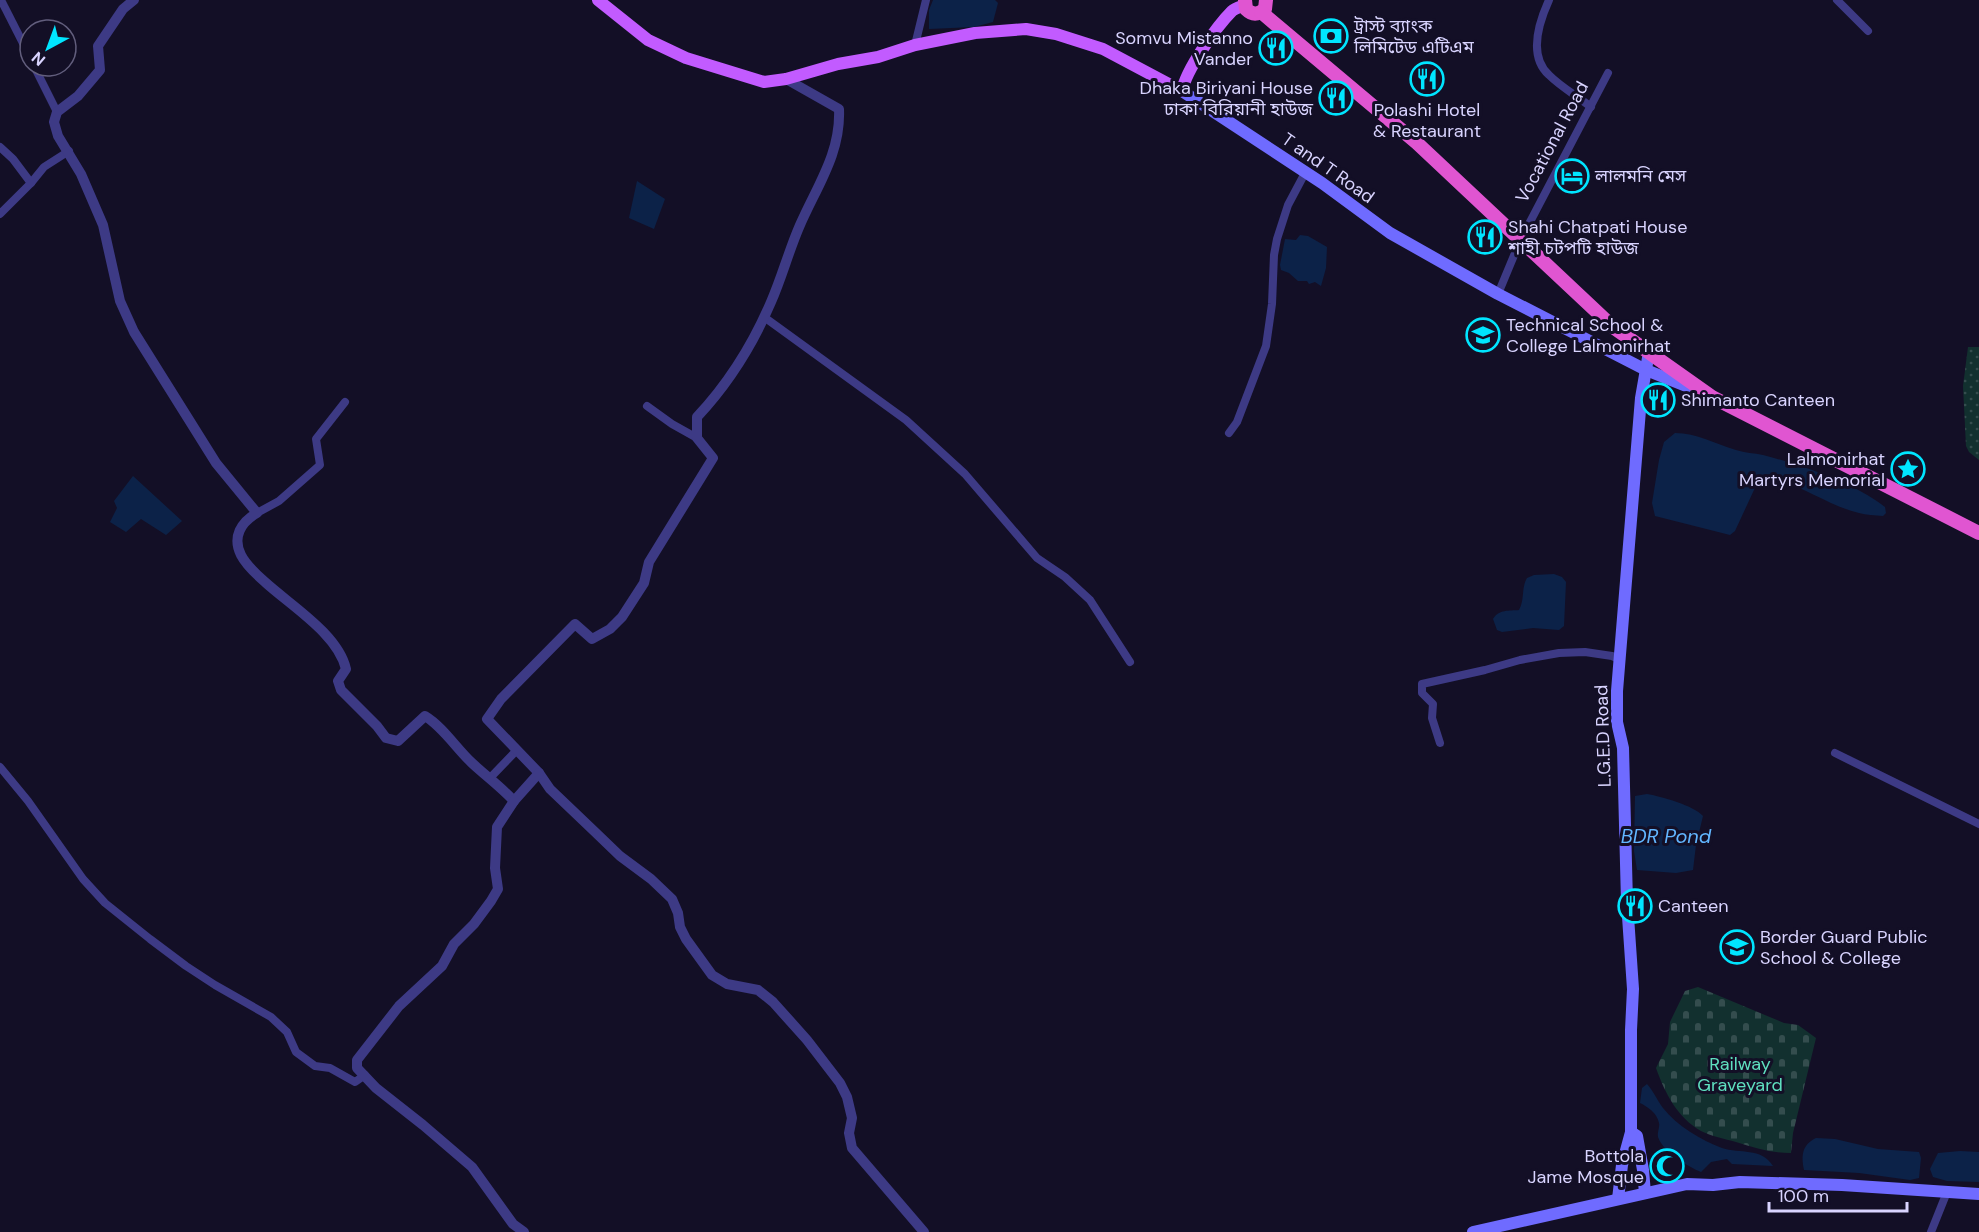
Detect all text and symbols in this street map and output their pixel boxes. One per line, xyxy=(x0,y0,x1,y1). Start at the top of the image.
place label: ট্রাস্ট ব্যাংক লিমিটেড এটিএম xyxy=(1353,14,1475,59)
north arrow xyxy=(18,18,78,78)
bank icon: ট্রাস্ট ব্যাংক লিমিটেড এটিএম xyxy=(1313,18,1349,54)
place label: Somvu Mistanno Vander xyxy=(1115,26,1253,71)
restaurant icon: Somvu Mistanno Vander xyxy=(1258,30,1294,66)
text: N xyxy=(27,47,50,71)
restaurant icon: Polashi Hotel & Restaurant xyxy=(1409,61,1445,97)
place label: Dhaka Biriyani House ঢাকা বিরিয়ানী হাউজ xyxy=(1140,76,1313,121)
street label: Vocational Road xyxy=(1510,77,1594,207)
restaurant icon: Dhaka Biriyani House ঢাকা বিরিয়ানী হাউজ xyxy=(1318,80,1354,116)
place label: Polashi Hotel & Restaurant xyxy=(1373,98,1481,143)
street label: T and T Road xyxy=(1277,127,1379,209)
hotel icon: লালমনি মেস xyxy=(1554,158,1590,194)
place label: লালমনি মেস xyxy=(1594,164,1687,188)
place label: Shahi Chatpati House শাহী চটপটি হাউজ xyxy=(1507,215,1687,260)
restaurant icon: Shahi Chatpati House শাহী চটপটি হাউজ xyxy=(1467,219,1503,255)
place label: Technical School & College Lalmonirhat xyxy=(1506,313,1671,358)
school or university icon: Technical School & College Lalmonirhat xyxy=(1465,317,1501,353)
restaurant icon: Shimanto Canteen xyxy=(1640,382,1676,418)
place label: Shimanto Canteen xyxy=(1681,388,1835,412)
place label: Lalmonirhat Martyrs Memorial xyxy=(1739,447,1885,492)
place icon: Lalmonirhat Martyrs Memorial xyxy=(1890,451,1926,487)
street label: L.G.E.D Road xyxy=(1589,684,1617,788)
water label: BDR Pond xyxy=(1621,823,1712,849)
restaurant icon: Canteen xyxy=(1617,888,1653,924)
place label: Canteen xyxy=(1658,894,1729,918)
place label: Border Guard Public School & College xyxy=(1760,925,1928,970)
school or university icon: Border Guard Public School & College xyxy=(1719,929,1755,965)
park label: Railway Graveyard xyxy=(1697,1052,1783,1097)
place label: Bottola Jame Mosque xyxy=(1527,1144,1644,1189)
mosque icon: Bottola Jame Mosque xyxy=(1649,1148,1685,1184)
scale bar xyxy=(1769,1175,1907,1213)
text: 100 m xyxy=(1778,1184,1829,1208)

